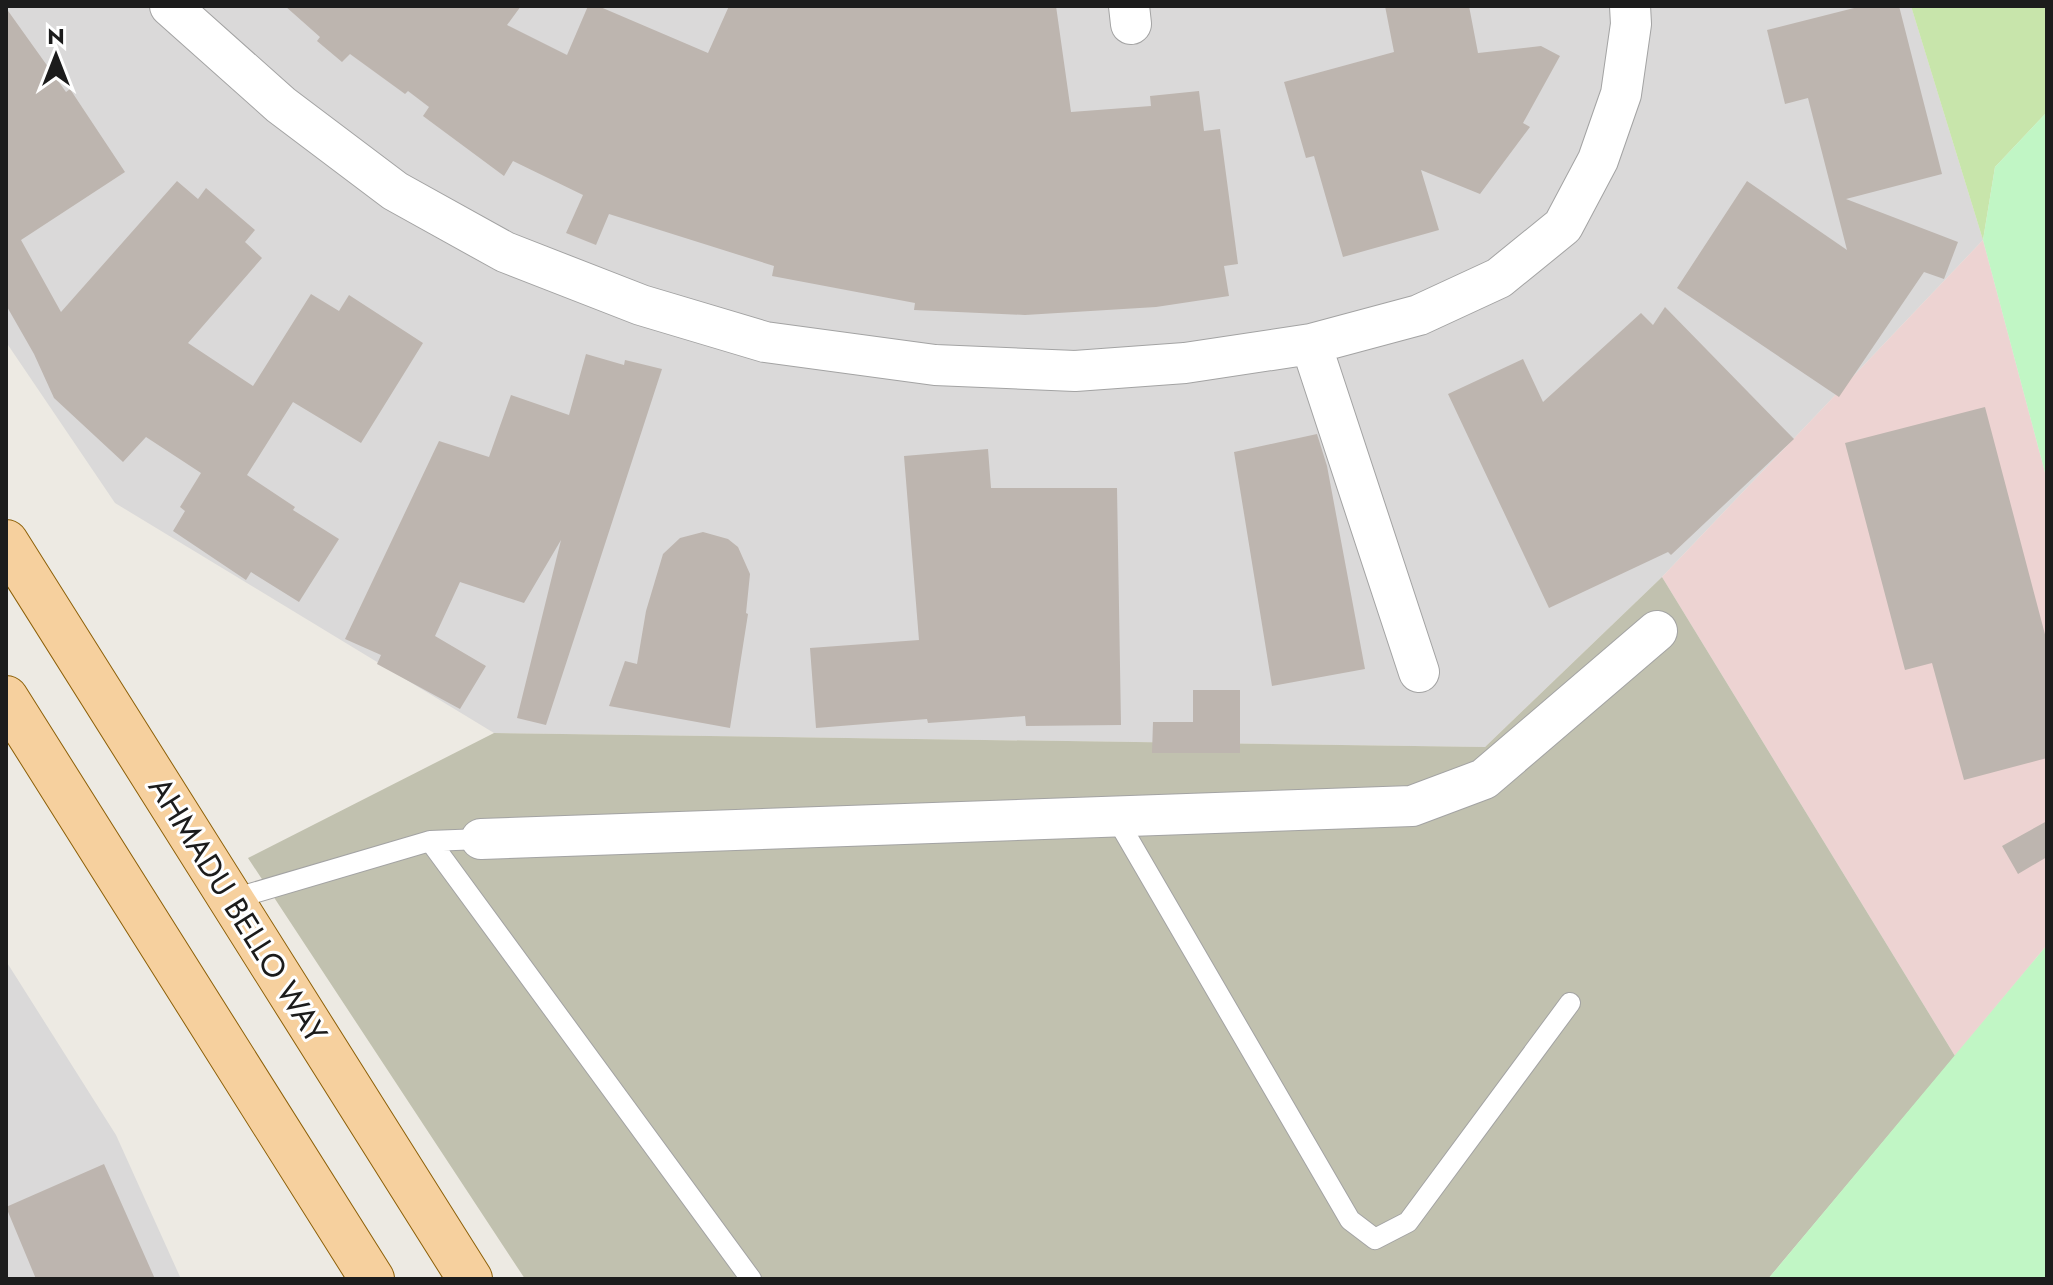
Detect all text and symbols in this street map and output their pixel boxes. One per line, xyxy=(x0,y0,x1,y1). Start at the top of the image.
north arrow xyxy=(16,16,96,96)
text: N xyxy=(47,20,65,52)
street label: AHMADU BELLO WAY xyxy=(137,768,339,1052)

